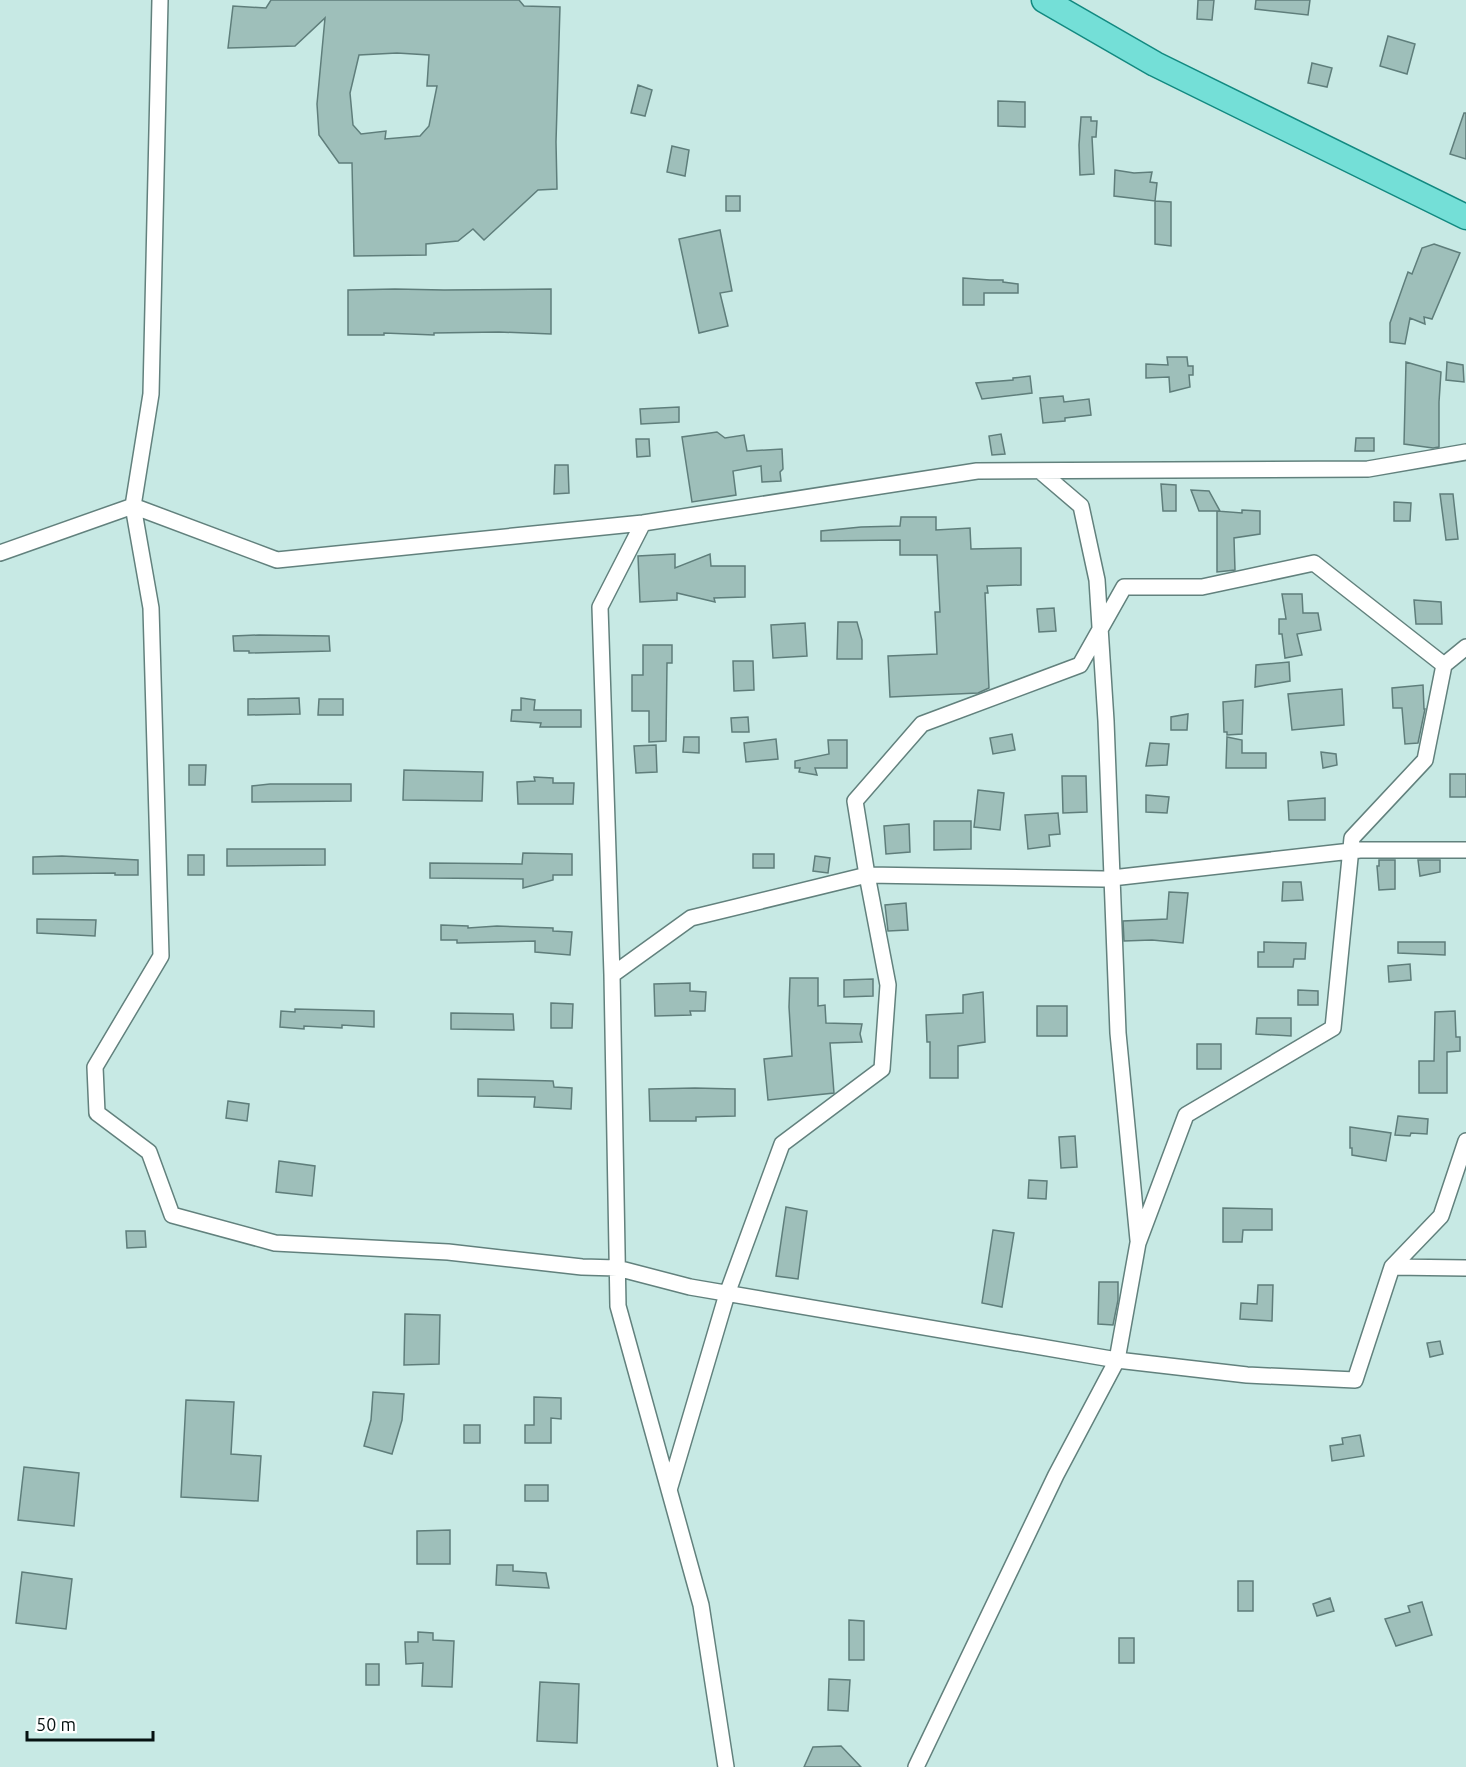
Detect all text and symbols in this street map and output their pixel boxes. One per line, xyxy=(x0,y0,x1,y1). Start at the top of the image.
scale bar xyxy=(27,1704,153,1742)
text: 50 m xyxy=(36,1714,76,1734)

